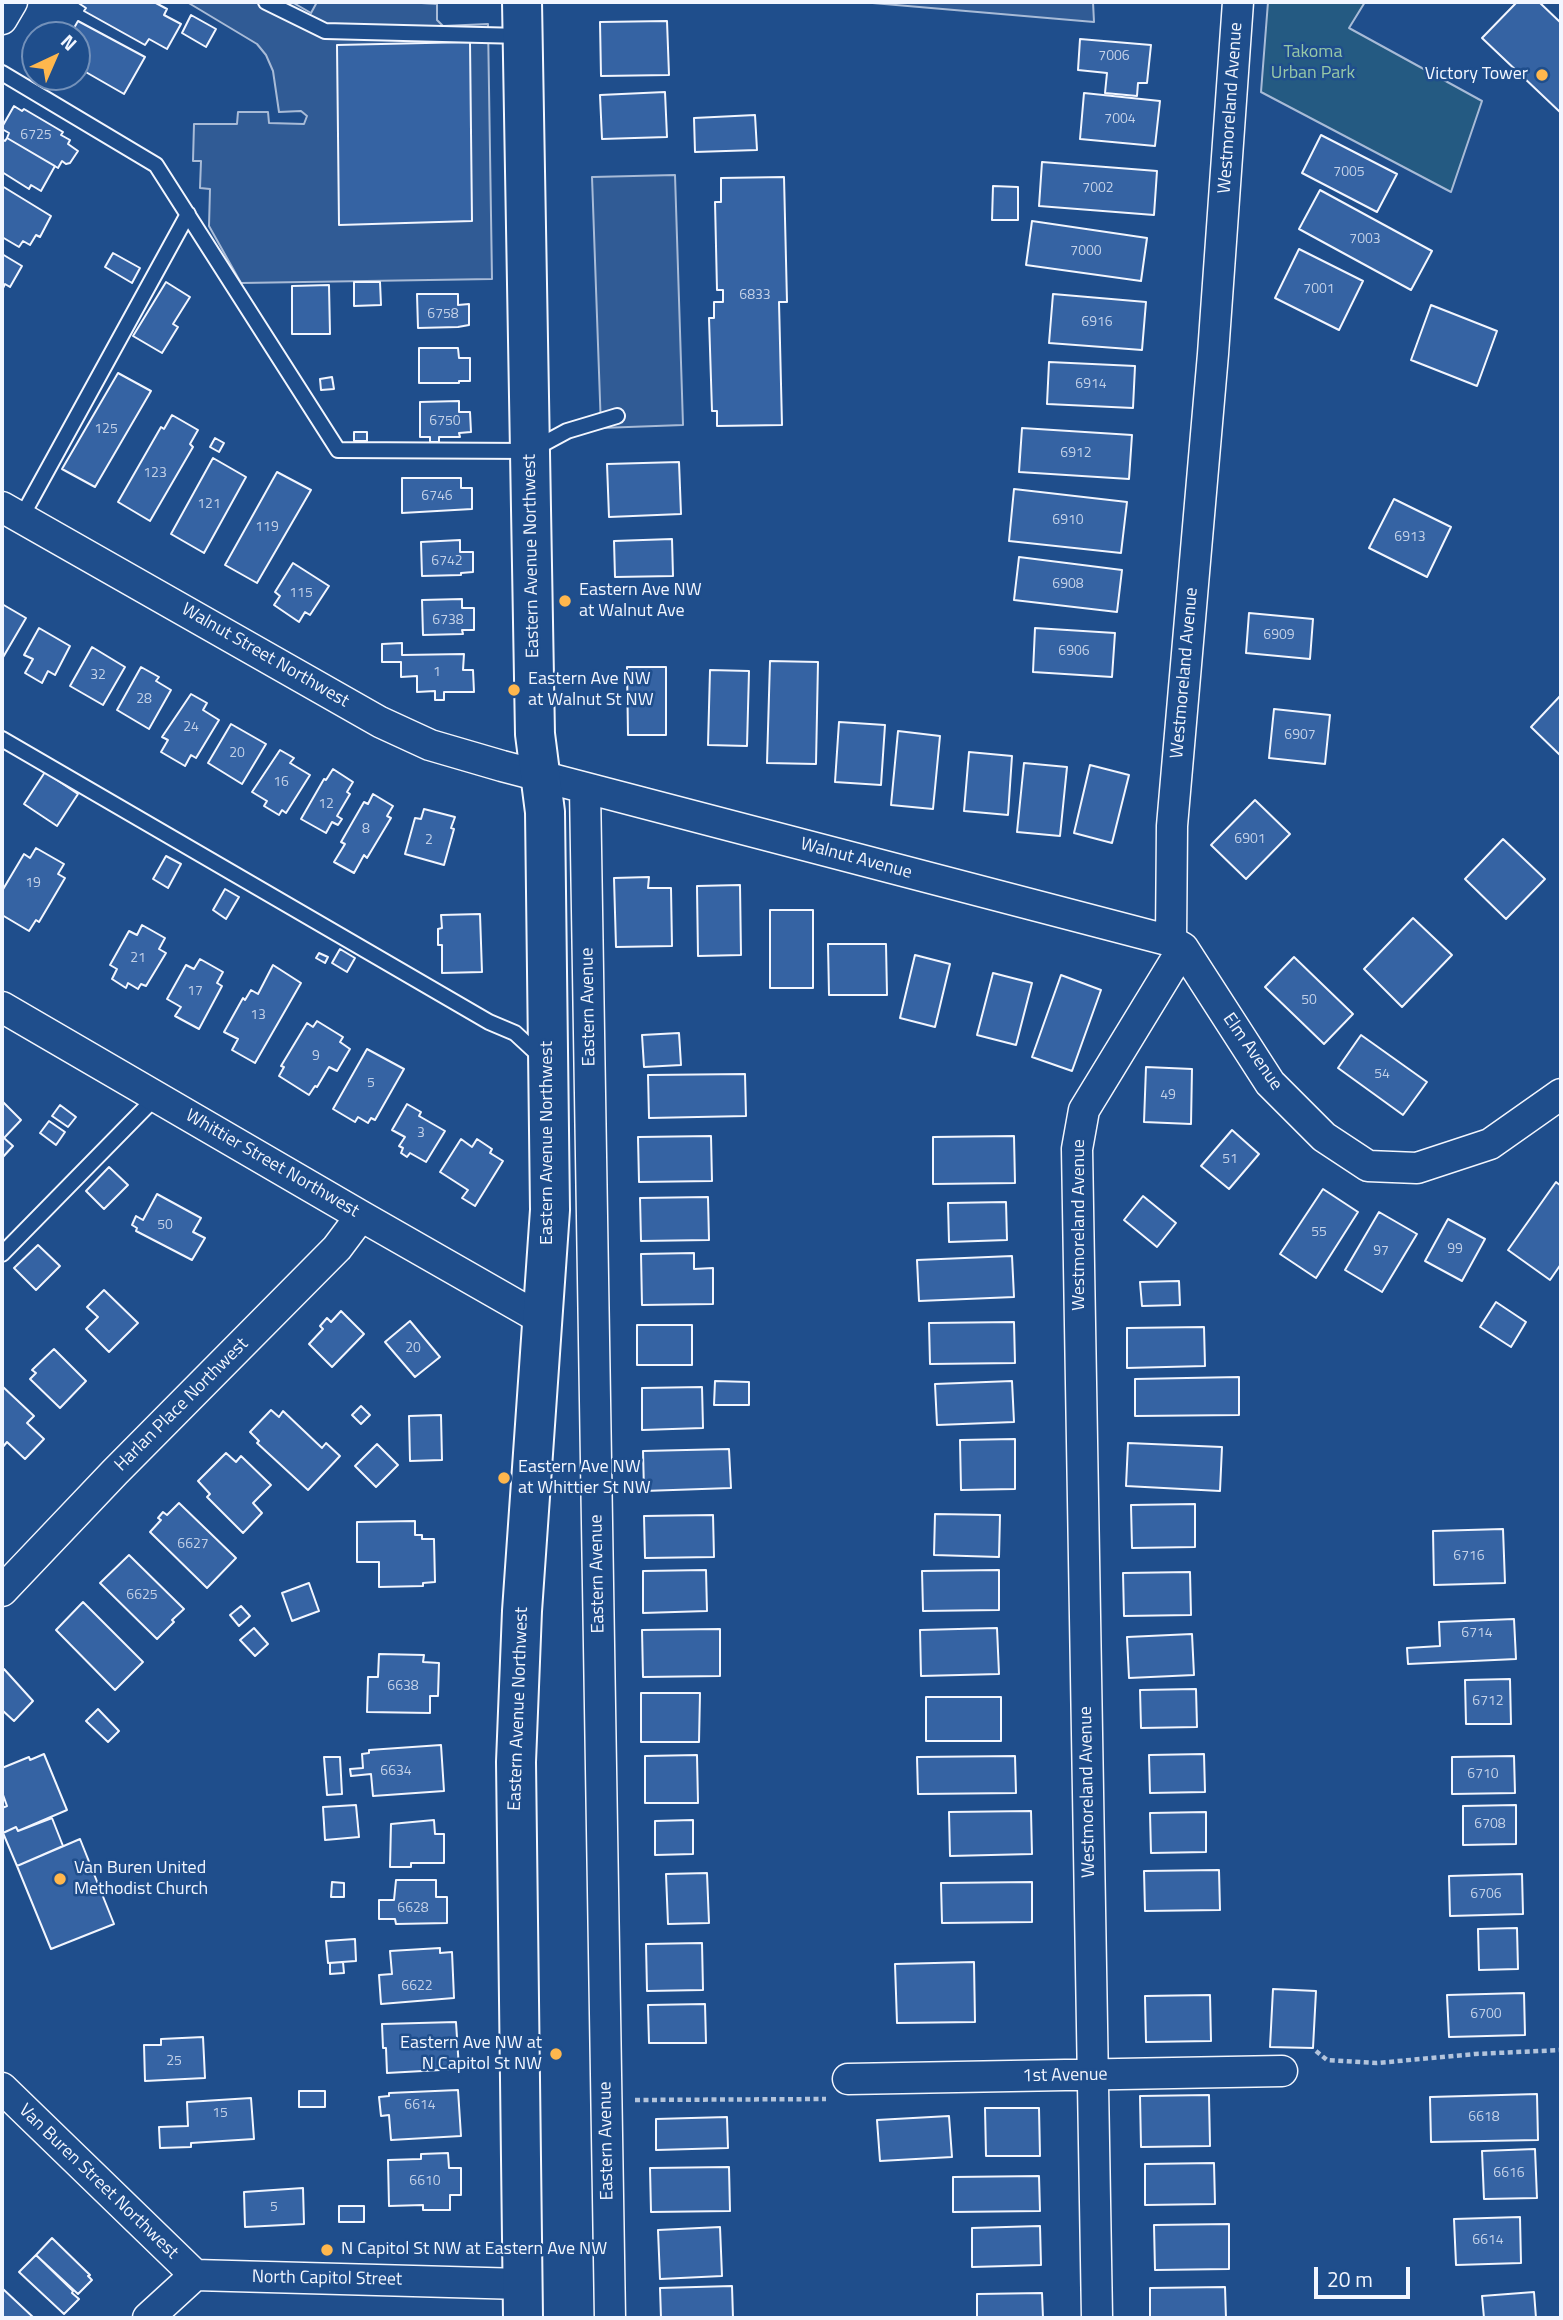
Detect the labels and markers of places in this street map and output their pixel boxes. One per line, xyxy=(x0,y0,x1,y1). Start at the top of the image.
place label: Victory Tower xyxy=(1425,64,1528,86)
marker: Victory Tower xyxy=(1534,67,1550,83)
place label: Eastern Ave NW at Walnut Ave xyxy=(579,580,702,622)
marker: Eastern Ave NW at Walnut Ave xyxy=(557,593,573,609)
place label: Eastern Ave NW at Walnut St NW xyxy=(528,669,654,712)
marker: Eastern Ave NW at Walnut St NW xyxy=(506,682,522,698)
place label: Eastern Ave NW at Whittier St NW xyxy=(518,1457,651,1500)
marker: Eastern Ave NW at Whittier St NW xyxy=(496,1470,512,1486)
place label: Van Buren United Methodist Church xyxy=(74,1858,208,1900)
marker: Van Buren United Methodist Church xyxy=(52,1871,68,1887)
place label: Eastern Ave NW at N Capitol St NW xyxy=(400,2033,542,2076)
marker: Eastern Ave NW at N Capitol St NW xyxy=(548,2046,564,2062)
place label: N Capitol St NW at Eastern Ave NW xyxy=(341,2239,607,2261)
marker: N Capitol St NW at Eastern Ave NW xyxy=(319,2242,335,2258)

